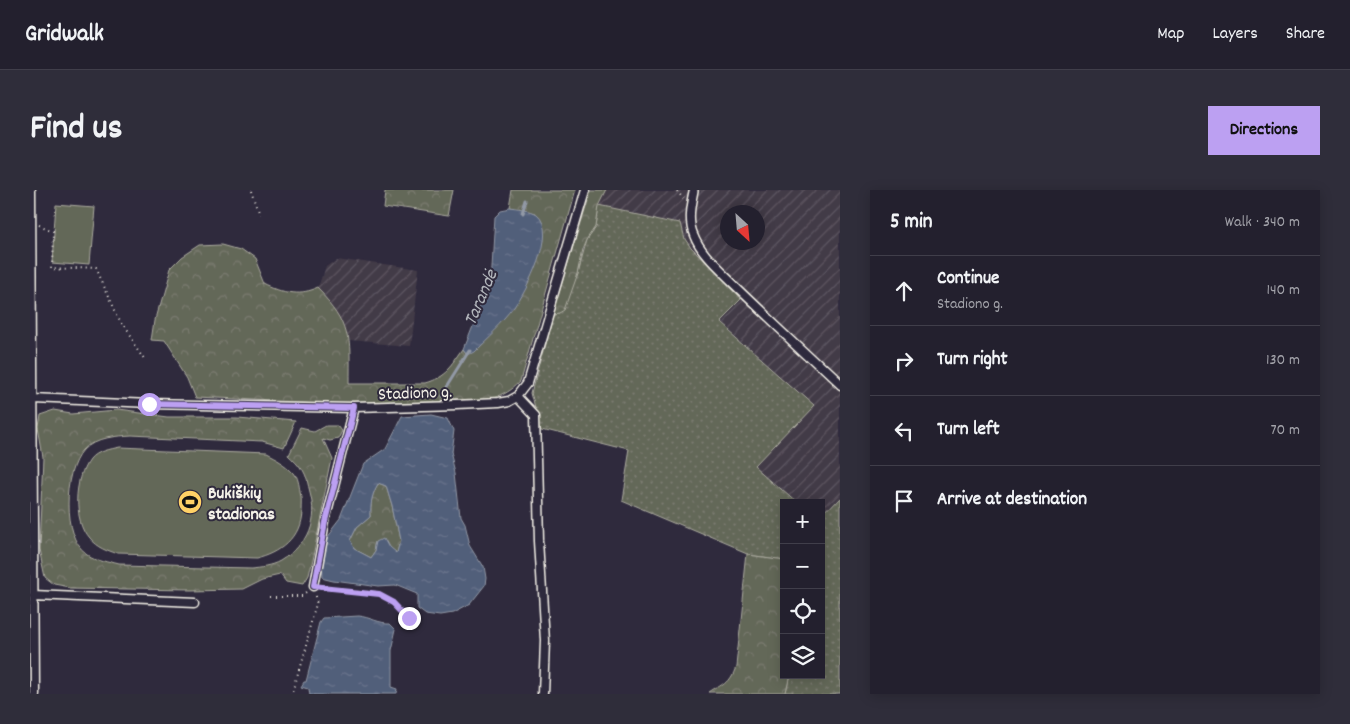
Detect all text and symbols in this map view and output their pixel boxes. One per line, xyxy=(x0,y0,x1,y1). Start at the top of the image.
text: Gridwalk xyxy=(25,18,104,52)
text: Map xyxy=(1157,22,1184,47)
text: Layers xyxy=(1212,22,1258,47)
text: Share xyxy=(1286,22,1325,47)
text: Find us xyxy=(30,105,122,155)
button: Directions xyxy=(1208,106,1320,155)
north arrow xyxy=(720,205,765,250)
text: 5 min xyxy=(890,208,933,238)
text: Walk · 340 m xyxy=(1225,211,1300,234)
water label: Tarandė xyxy=(458,265,507,331)
text: Continue xyxy=(937,266,999,293)
icon: ahead xyxy=(890,277,918,305)
text: 140 m xyxy=(1266,279,1300,302)
text: Stadiono g. xyxy=(937,293,1003,316)
icon: right xyxy=(890,347,918,375)
text: Turn right xyxy=(937,347,1008,374)
text: 130 m xyxy=(1266,349,1300,372)
street label: Stadiono g. xyxy=(378,381,453,408)
route start xyxy=(138,393,161,416)
icon: left xyxy=(890,417,918,445)
text: Turn left xyxy=(937,417,1000,444)
text: 70 m xyxy=(1270,419,1300,442)
place label: Bukiškių stadionas xyxy=(208,482,275,528)
icon: arrive xyxy=(890,487,918,515)
text: Arrive at destination xyxy=(937,487,1087,514)
sports icon: Bukiškių stadionas xyxy=(177,489,203,515)
map controls xyxy=(780,499,825,679)
button: + xyxy=(780,499,825,544)
button: − xyxy=(780,544,825,589)
button: locate xyxy=(780,589,825,634)
route end xyxy=(398,607,421,630)
button: layers xyxy=(780,634,825,679)

